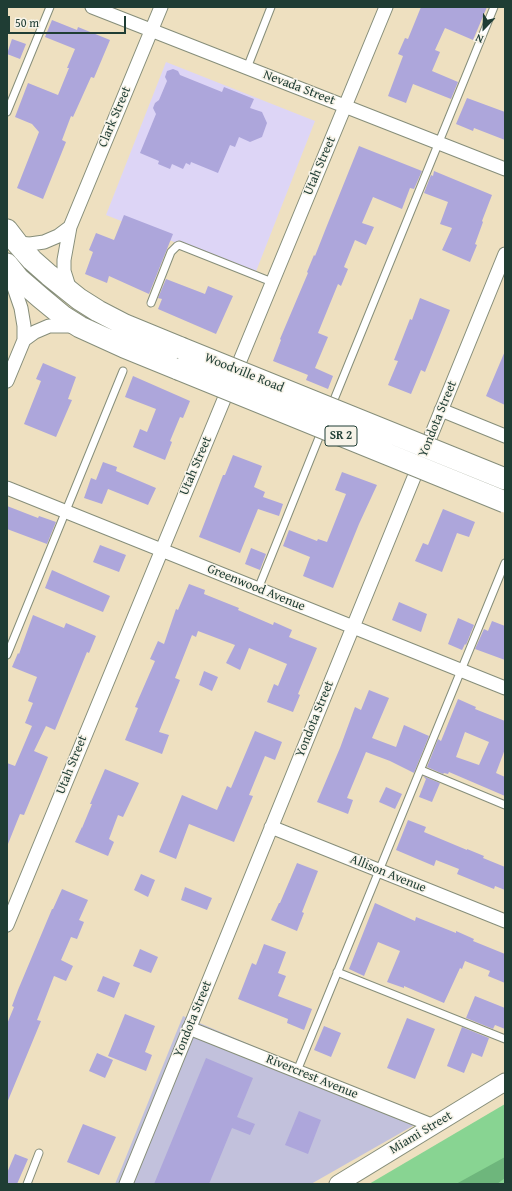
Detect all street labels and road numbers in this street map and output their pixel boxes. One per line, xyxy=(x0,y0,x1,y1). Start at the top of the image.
street label: Nevada Street xyxy=(261,67,337,109)
street label: Clark Street xyxy=(95,84,135,150)
street label: Utah Street xyxy=(301,134,339,198)
street label: Woodville Road xyxy=(202,350,286,396)
street label: Yondota Street xyxy=(416,379,460,459)
road number: SR 2 xyxy=(325,426,357,446)
street label: Utah Street xyxy=(177,434,215,498)
street label: Greenwood Avenue xyxy=(205,561,307,615)
street label: Yondota Street xyxy=(293,679,337,759)
street label: Utah Street xyxy=(53,733,91,797)
street label: Allison Avenue xyxy=(348,852,428,896)
street label: Yondota Street xyxy=(171,979,215,1059)
street label: Rivercrest Avenue xyxy=(264,1051,360,1103)
street label: Miami Street xyxy=(387,1108,455,1158)

